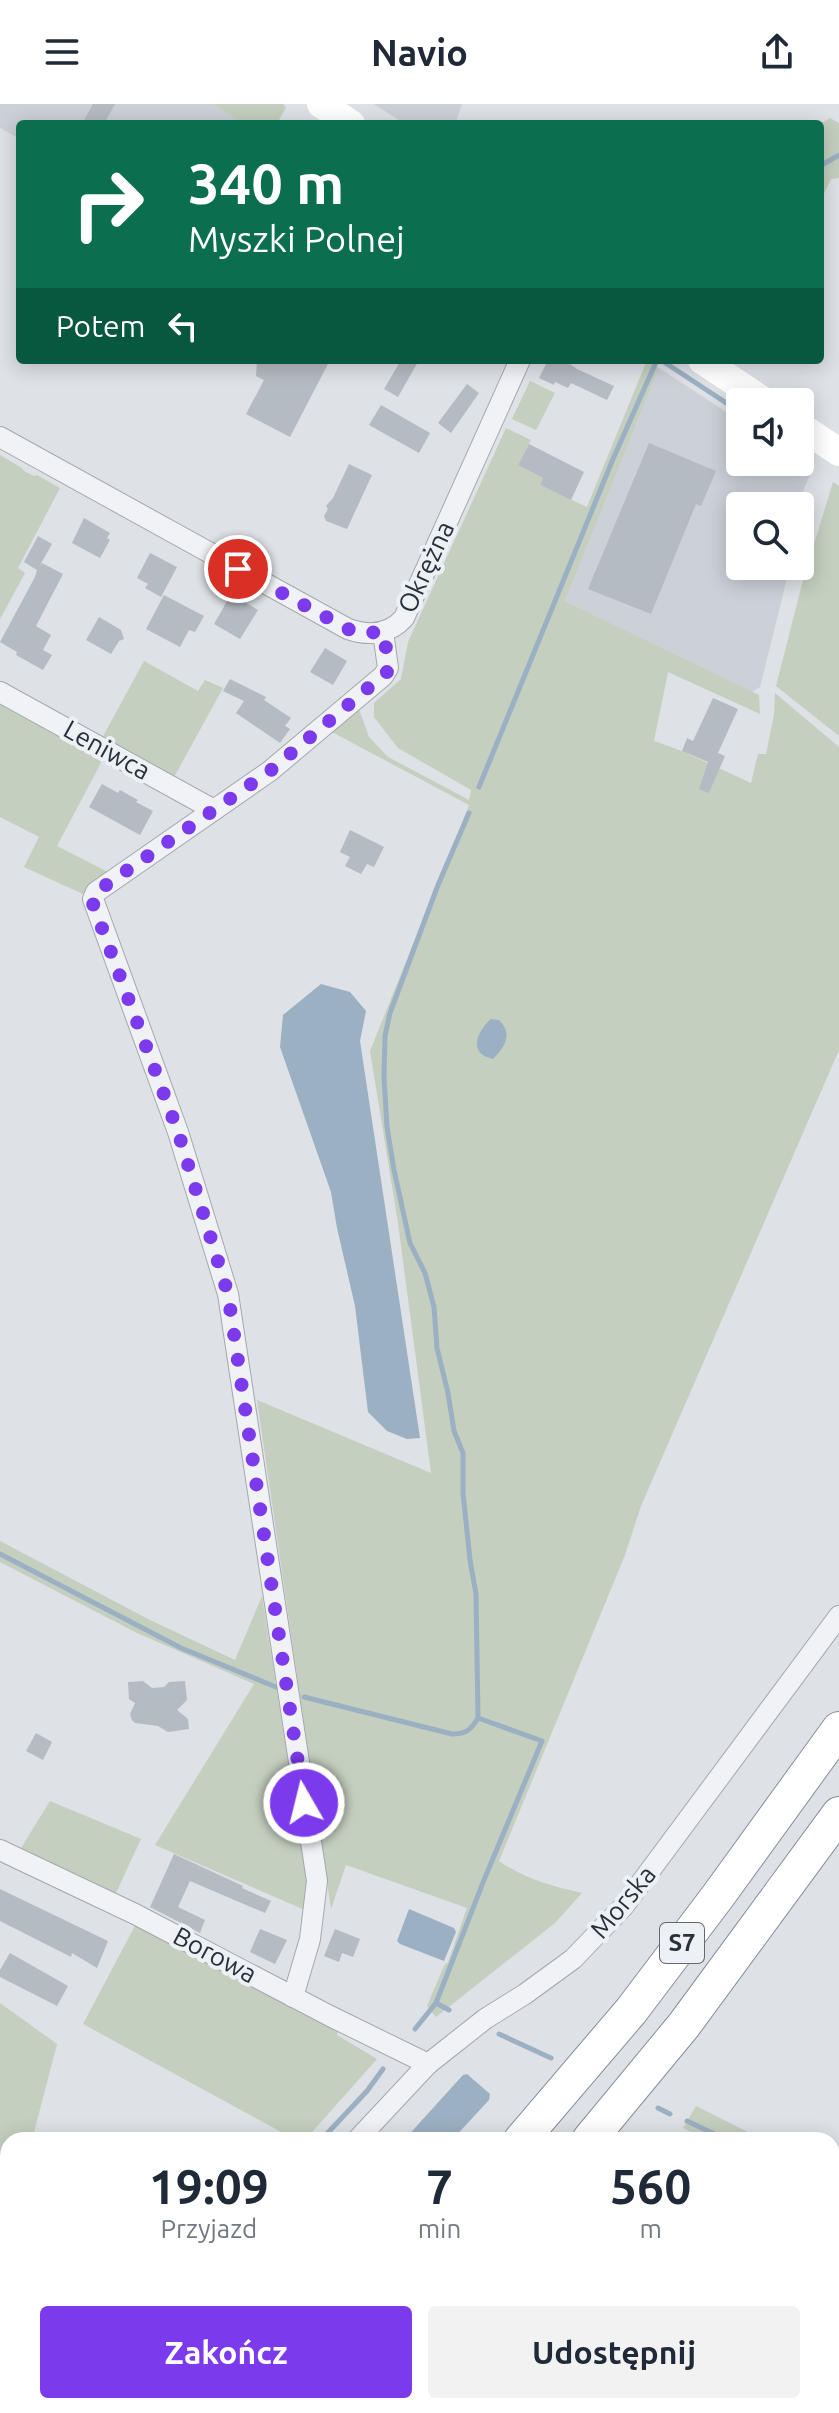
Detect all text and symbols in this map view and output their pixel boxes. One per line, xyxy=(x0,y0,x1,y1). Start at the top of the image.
icon: menu xyxy=(40,30,84,74)
icon: share xyxy=(755,30,799,74)
text: Navio xyxy=(371,32,468,73)
icon: right xyxy=(56,152,160,256)
text: 340 m xyxy=(188,152,344,215)
text: Myszki Polnej xyxy=(188,218,405,259)
icon: left xyxy=(161,304,205,348)
text: Potem xyxy=(56,309,145,343)
map controls xyxy=(726,388,814,580)
button: sound xyxy=(726,388,814,476)
button: search xyxy=(726,492,814,580)
street label: Okrężna xyxy=(392,516,459,617)
pin xyxy=(204,535,272,603)
icon: arrive xyxy=(216,547,260,591)
street label: Leniwca xyxy=(59,714,155,785)
position arrow xyxy=(262,1761,346,1845)
street label: Morska xyxy=(584,1860,661,1944)
street label: Borowa xyxy=(169,1921,262,1989)
road number: S7 xyxy=(660,1923,704,1963)
text: 19:09 xyxy=(149,2159,269,2213)
text: 7 xyxy=(426,2159,453,2213)
text: 560 xyxy=(610,2159,691,2213)
text: Przyjazd xyxy=(161,2214,257,2243)
text: min xyxy=(418,2214,461,2243)
text: m xyxy=(639,2214,662,2243)
button: Zakończ xyxy=(40,2306,412,2398)
button: Udostępnij xyxy=(428,2306,800,2398)

